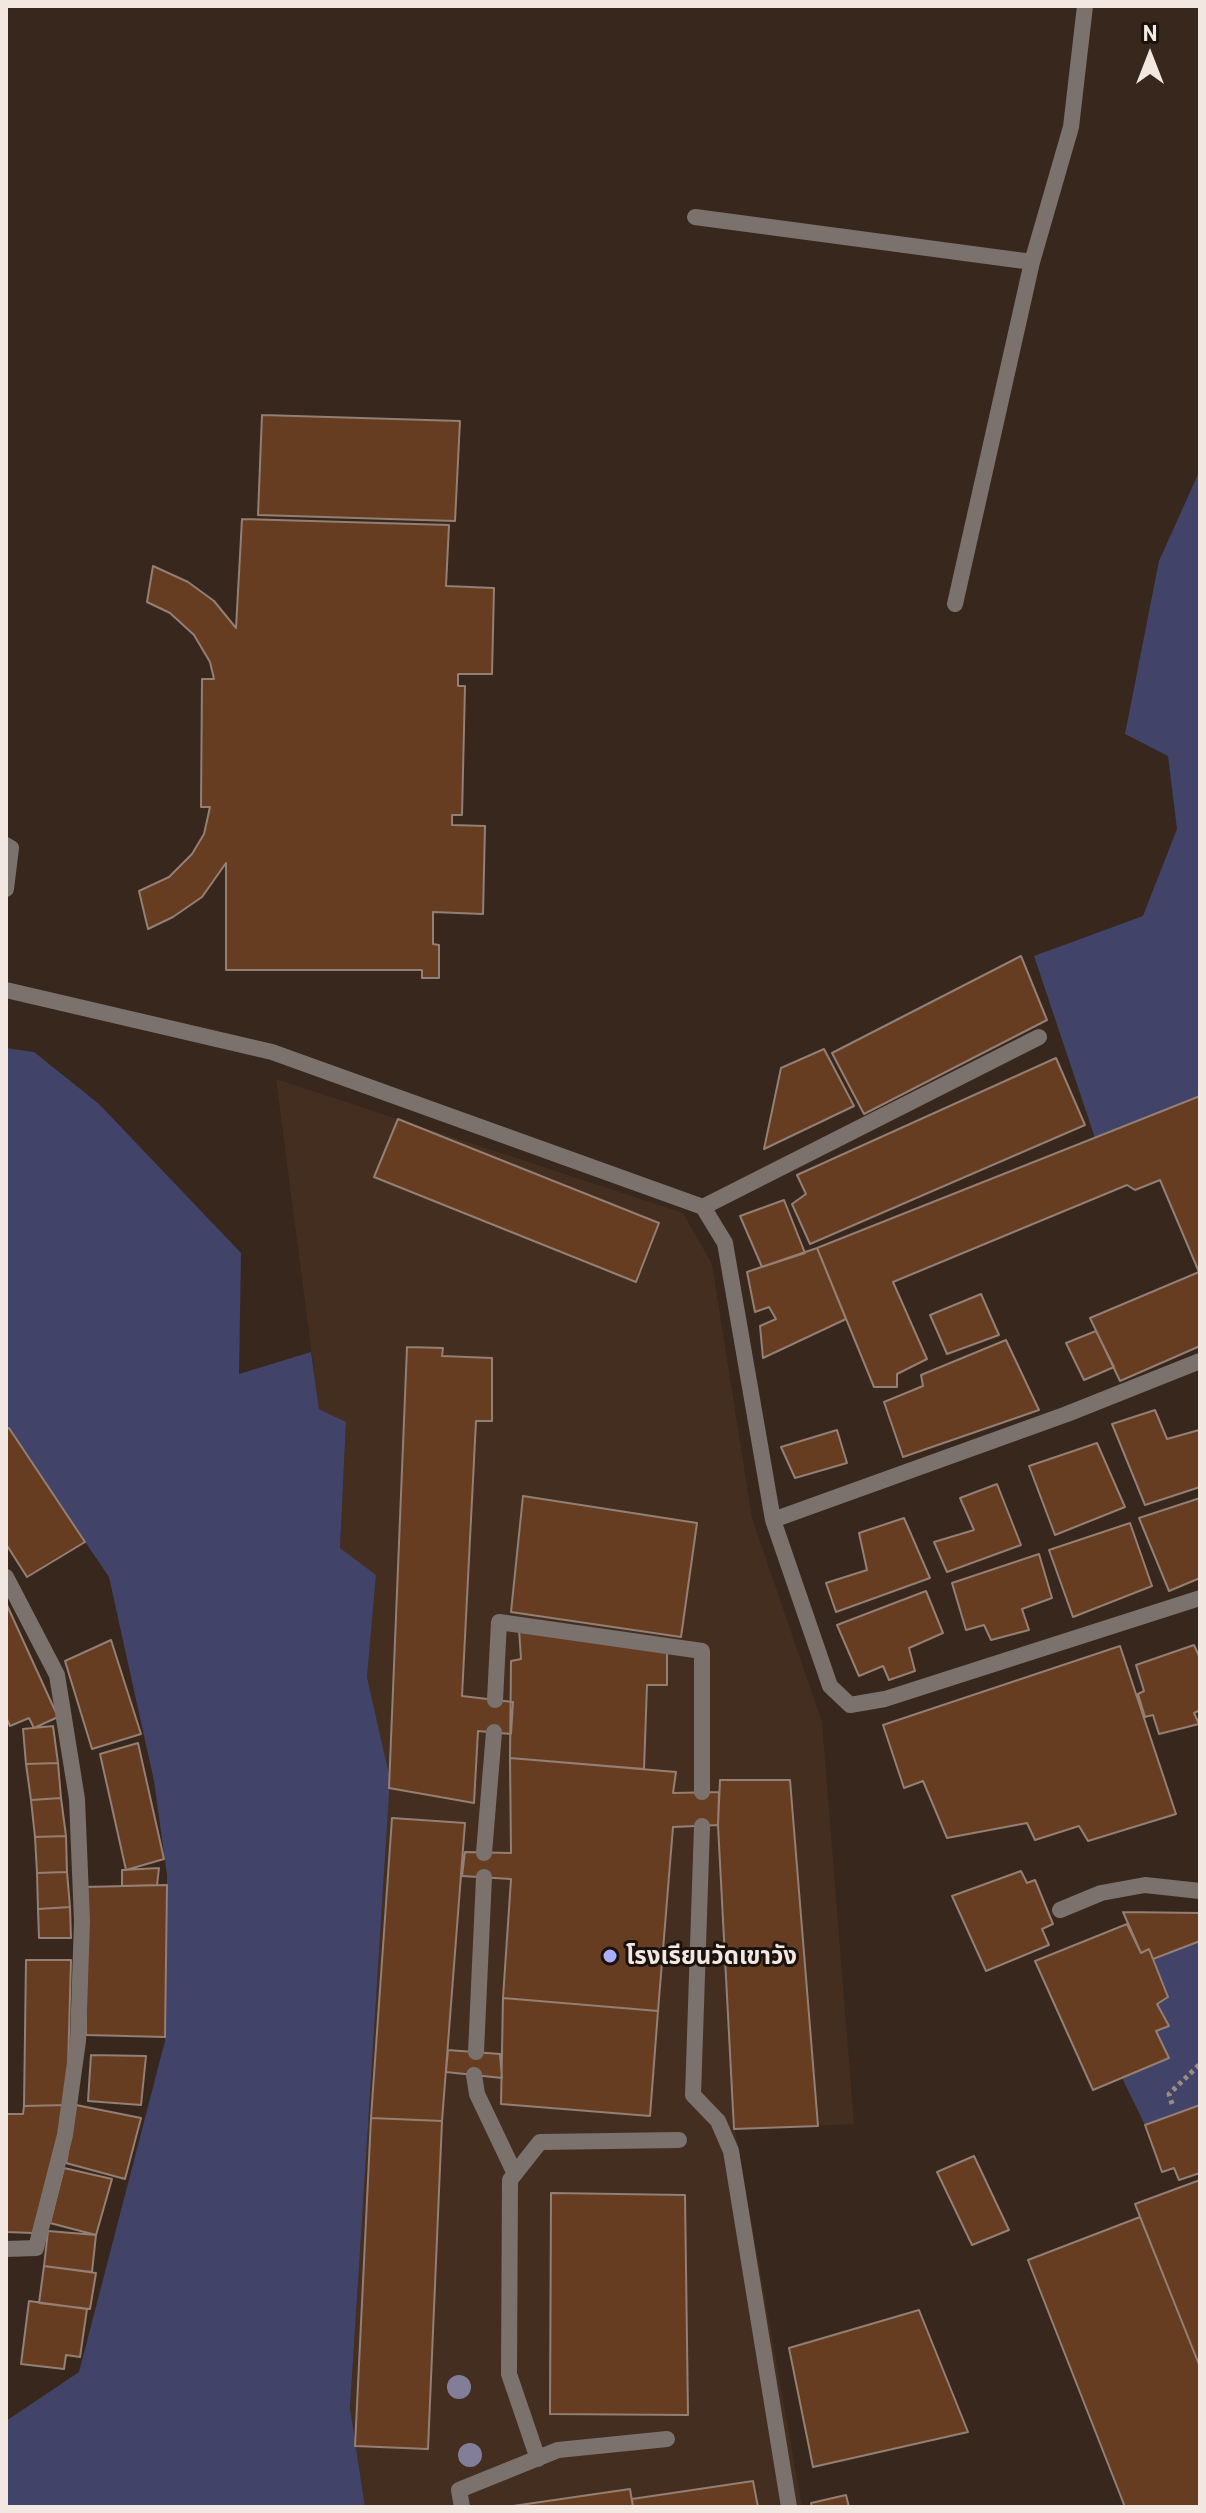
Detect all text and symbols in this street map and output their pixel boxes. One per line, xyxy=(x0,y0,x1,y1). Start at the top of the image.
north arrow xyxy=(1110,16,1190,96)
text: N xyxy=(1143,19,1157,45)
place label: โรงเรียนวัดเขาวัง xyxy=(626,1942,797,1970)
marker: โรงเรียนวัดเขาวัง xyxy=(601,1947,619,1965)

